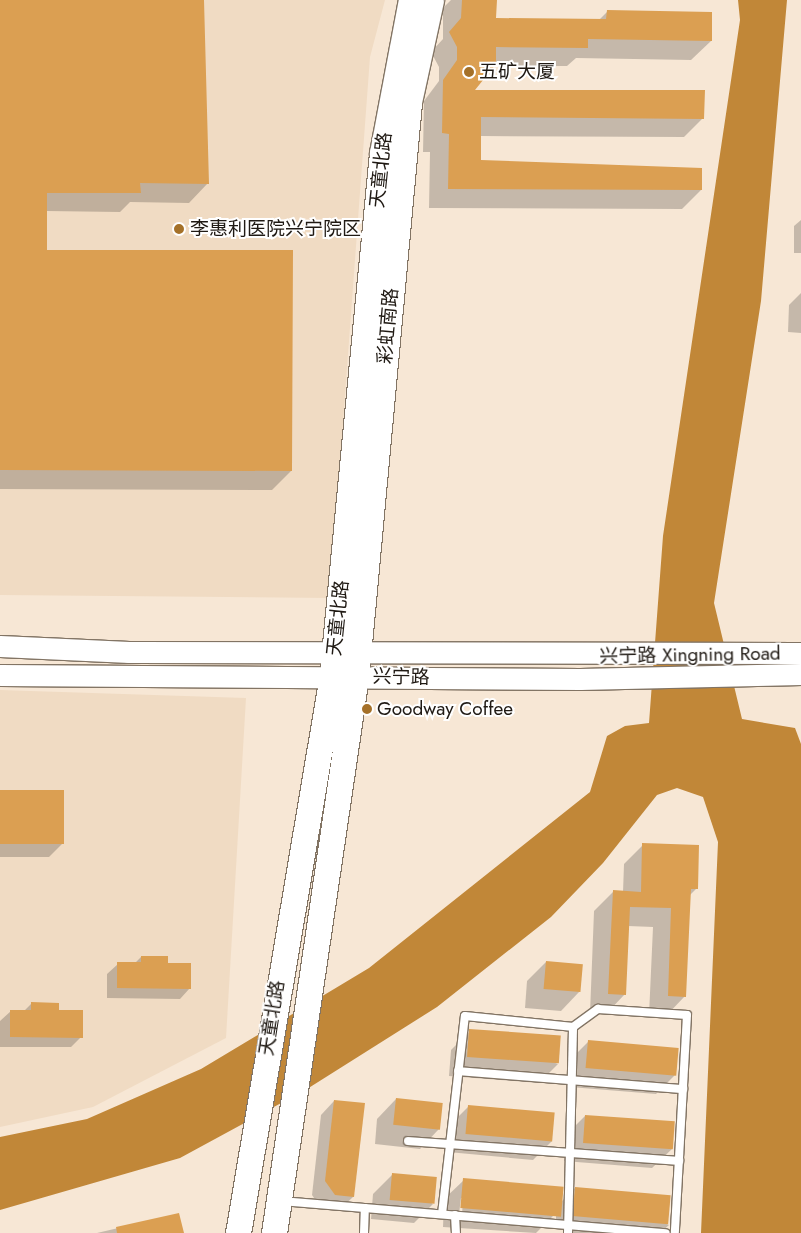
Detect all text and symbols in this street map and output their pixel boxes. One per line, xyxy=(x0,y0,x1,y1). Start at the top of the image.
place label: 五矿大厦 xyxy=(479,61,555,83)
marker: 五矿大厦 xyxy=(463,66,475,78)
street label: 天童北路 xyxy=(366,131,396,209)
place label: 李惠利医院兴宁院区 xyxy=(190,218,361,240)
marker: 李惠利医院兴宁院区 xyxy=(172,222,186,236)
street label: 彩虹南路 xyxy=(373,287,403,365)
street label: 天童北路 xyxy=(323,579,353,657)
street label: 兴宁路 Xingning Road xyxy=(599,642,781,668)
street label: 兴宁路 xyxy=(372,665,430,689)
place label: Goodway Coffee xyxy=(377,698,513,720)
marker: Goodway Coffee xyxy=(361,703,373,715)
street label: 天童北路 xyxy=(255,979,289,1057)

